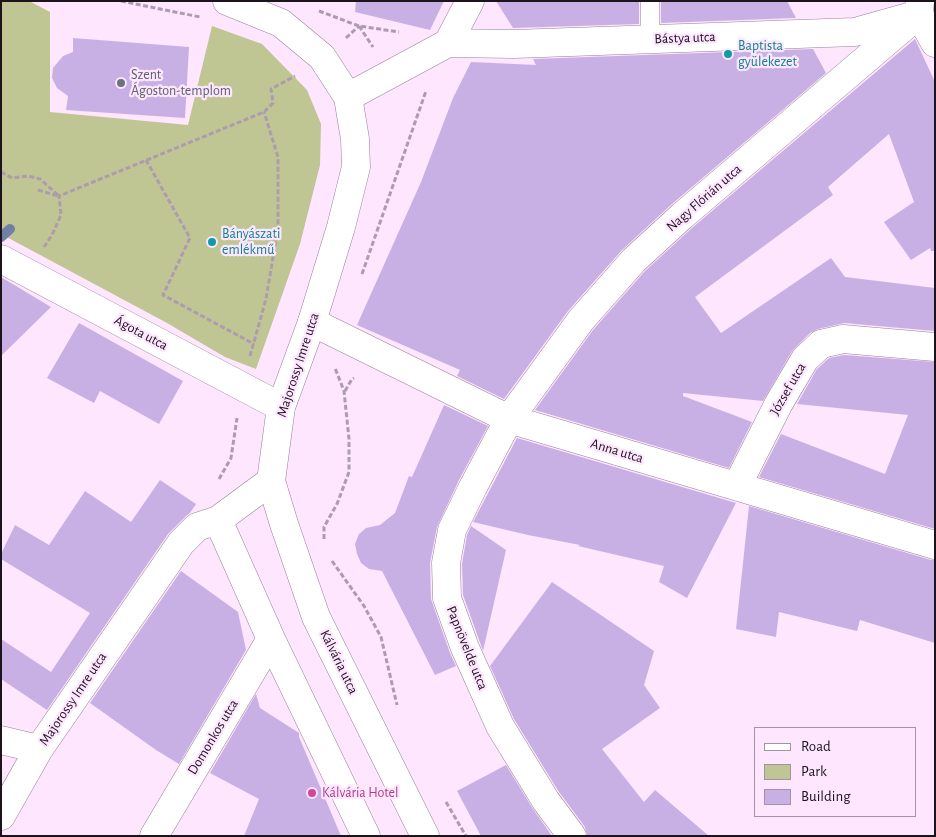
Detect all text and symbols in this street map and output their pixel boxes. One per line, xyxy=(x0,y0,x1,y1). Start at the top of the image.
street label: Bástya utca xyxy=(654,29,716,47)
place label: Baptista gyülekezet xyxy=(738,38,797,70)
marker: Baptista gyülekezet xyxy=(722,48,734,60)
place label: Szent Ágoston-templom xyxy=(131,67,231,100)
marker: Szent Ágoston-templom xyxy=(115,77,127,89)
street label: Nagy Flórián utca xyxy=(663,161,745,235)
place label: Bányászati emlékmű xyxy=(222,226,280,258)
marker: Bányászati emlékmű xyxy=(206,236,218,248)
street label: Majorossy Imre utca xyxy=(273,311,323,419)
street label: Ágota utca xyxy=(111,312,171,354)
street label: József utca xyxy=(766,360,810,418)
street label: Anna utca xyxy=(589,435,645,467)
street label: Papnövelde utca xyxy=(443,604,491,692)
street label: Kálvária utca xyxy=(316,627,362,697)
street label: Majorossy Imre utca xyxy=(36,649,110,749)
street label: Domonkos utca xyxy=(184,696,242,778)
legend xyxy=(754,727,916,817)
text: Road xyxy=(801,739,831,754)
text: Park xyxy=(801,764,827,779)
place label: Kálvária Hotel xyxy=(322,785,398,801)
marker: Kálvária Hotel xyxy=(306,787,318,799)
text: Building xyxy=(801,789,851,804)

